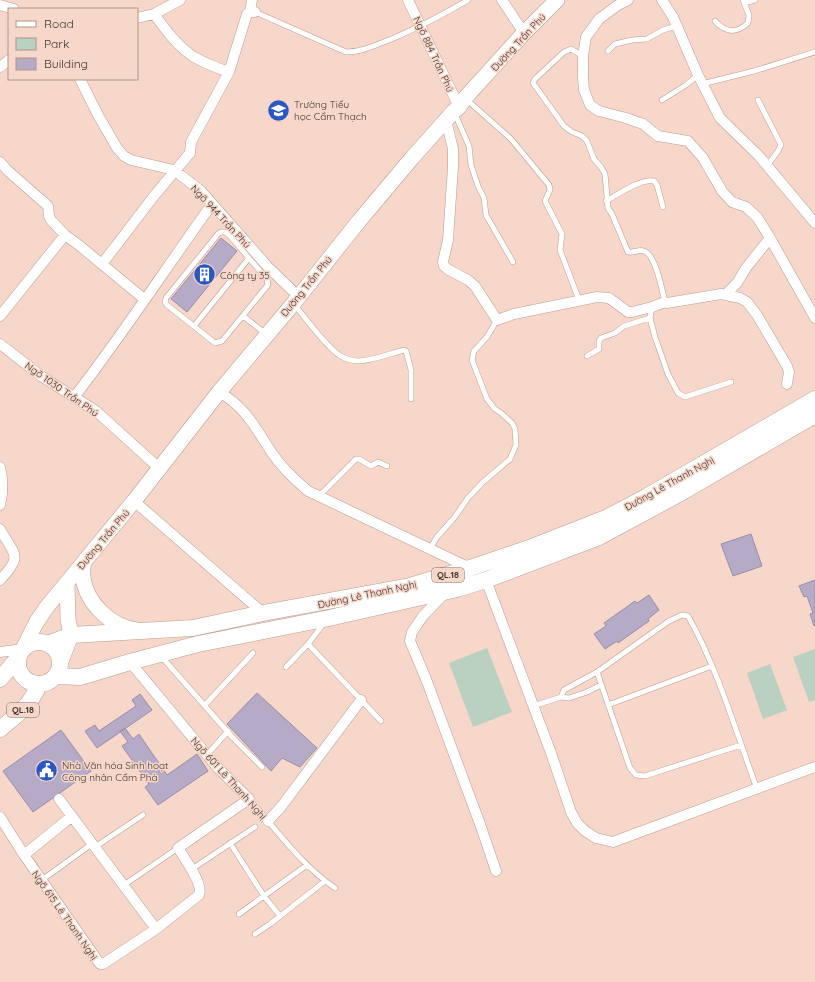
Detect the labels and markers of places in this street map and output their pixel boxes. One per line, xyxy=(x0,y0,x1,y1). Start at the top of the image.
school or university icon: Trường Tiểu học Cẩm Thạch xyxy=(265,97,291,123)
place label: Trường Tiểu học Cẩm Thạch xyxy=(294,98,367,123)
building icon: Công ty 35 xyxy=(191,262,217,288)
place label: Công ty 35 xyxy=(220,269,270,282)
public building icon: Nhà Văn hóa Sinh hoạt Công nhân Cẩm Phả xyxy=(34,758,60,784)
place label: Nhà Văn hóa Sinh hoạt Công nhân Cẩm Phả xyxy=(62,759,169,784)

